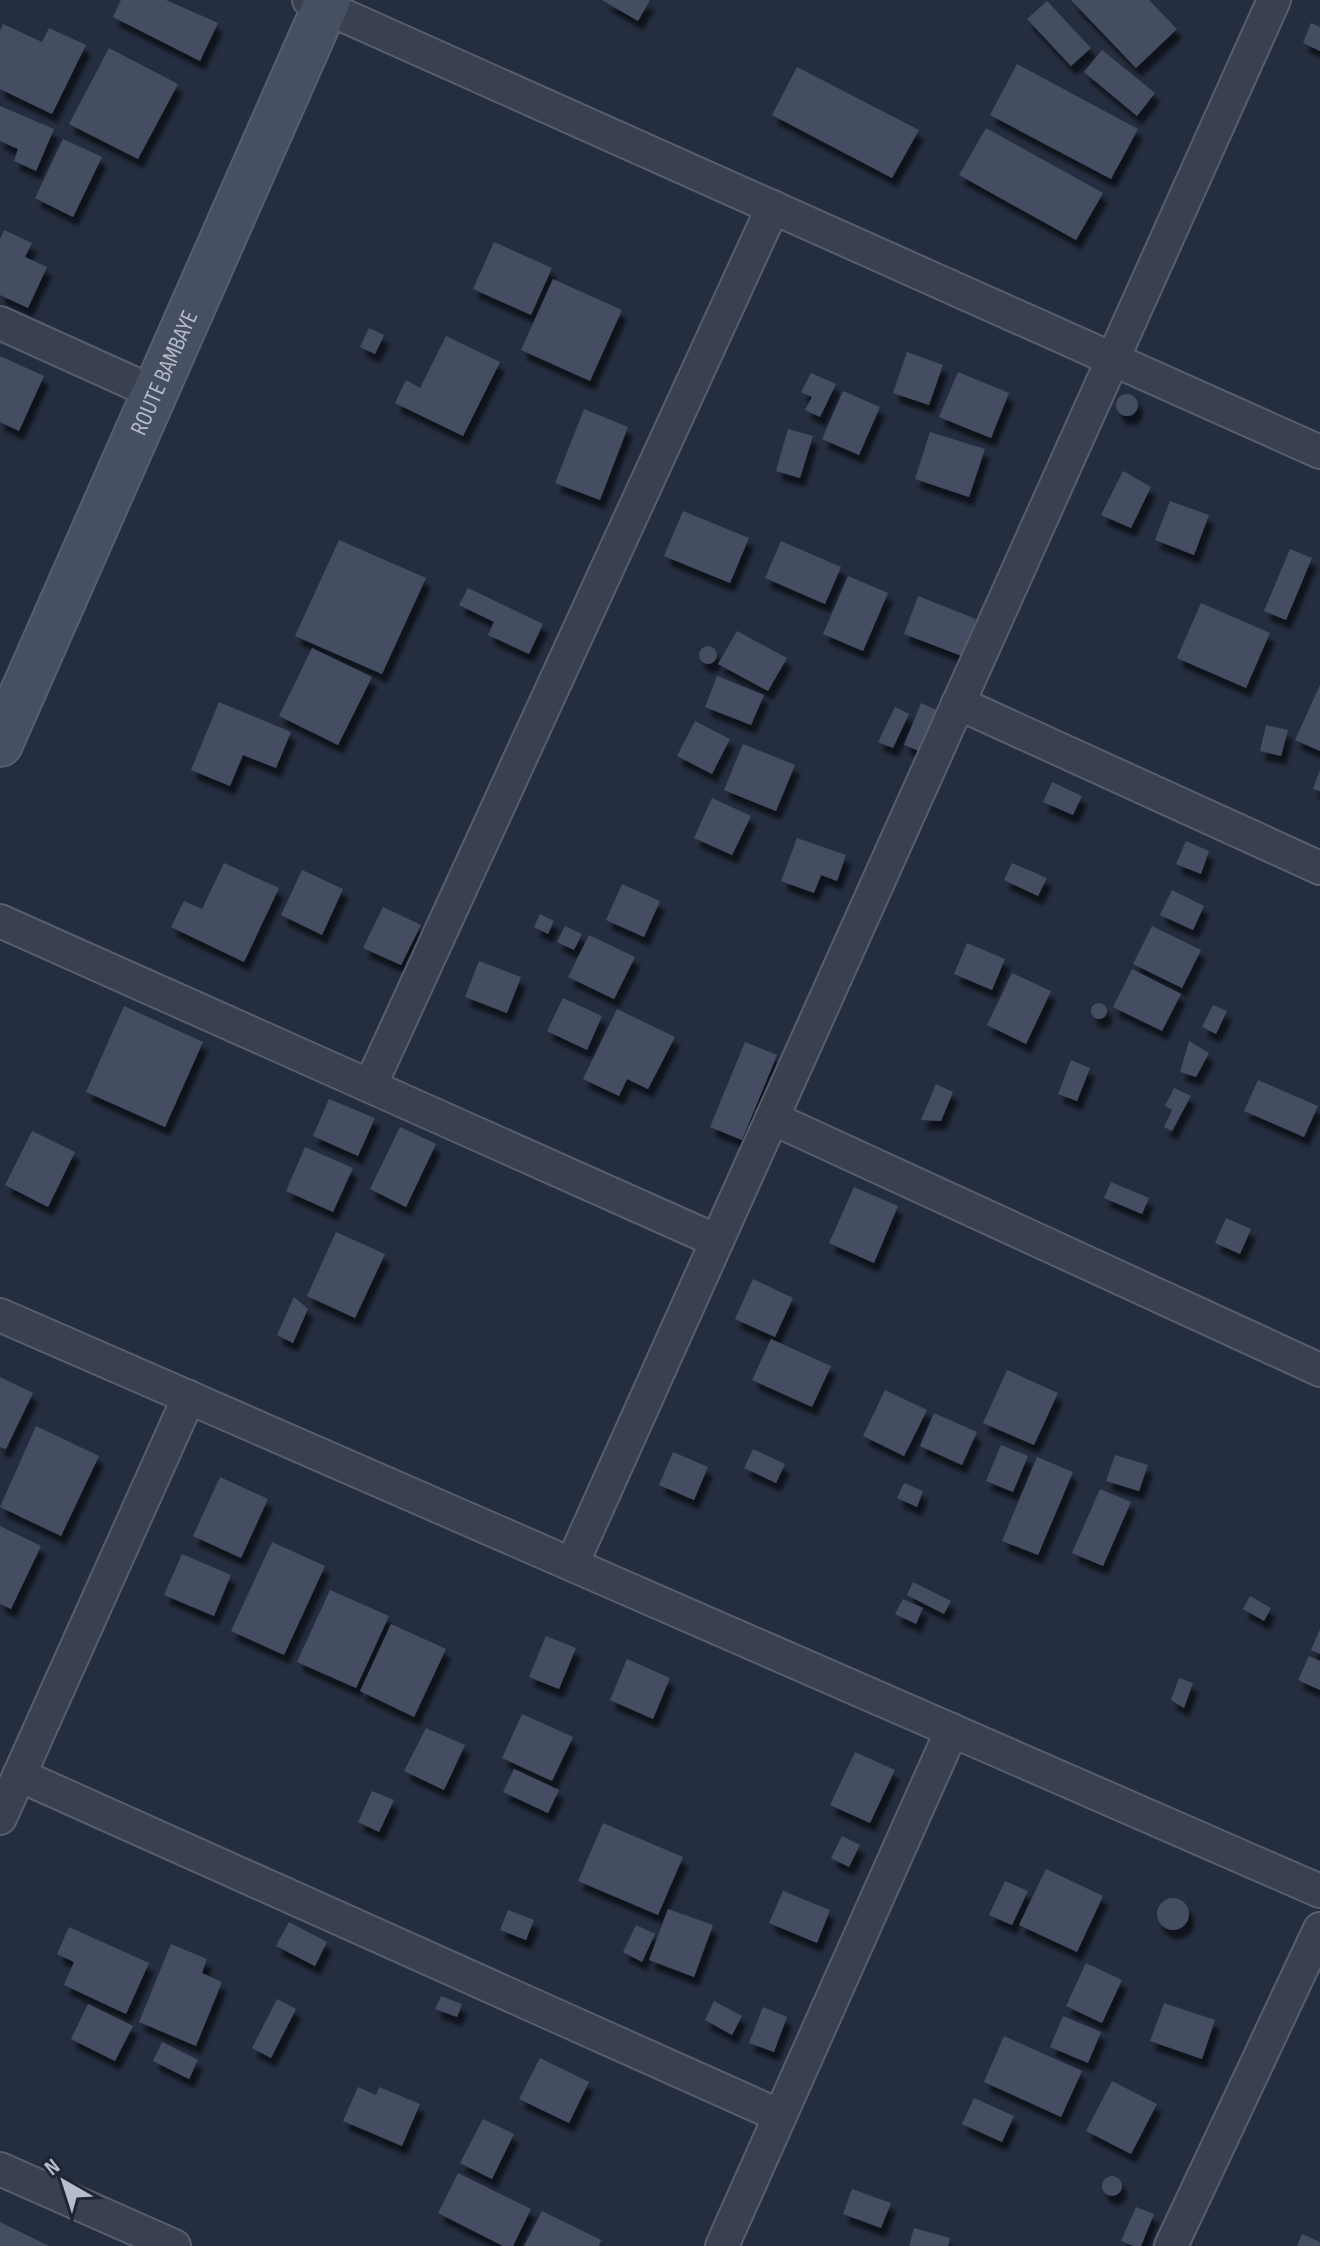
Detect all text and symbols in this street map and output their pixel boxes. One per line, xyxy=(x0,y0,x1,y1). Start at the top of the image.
street label: ROUTE BAMBAYE xyxy=(124,306,204,439)
north arrow xyxy=(24,2142,104,2222)
text: N xyxy=(39,2153,65,2182)

